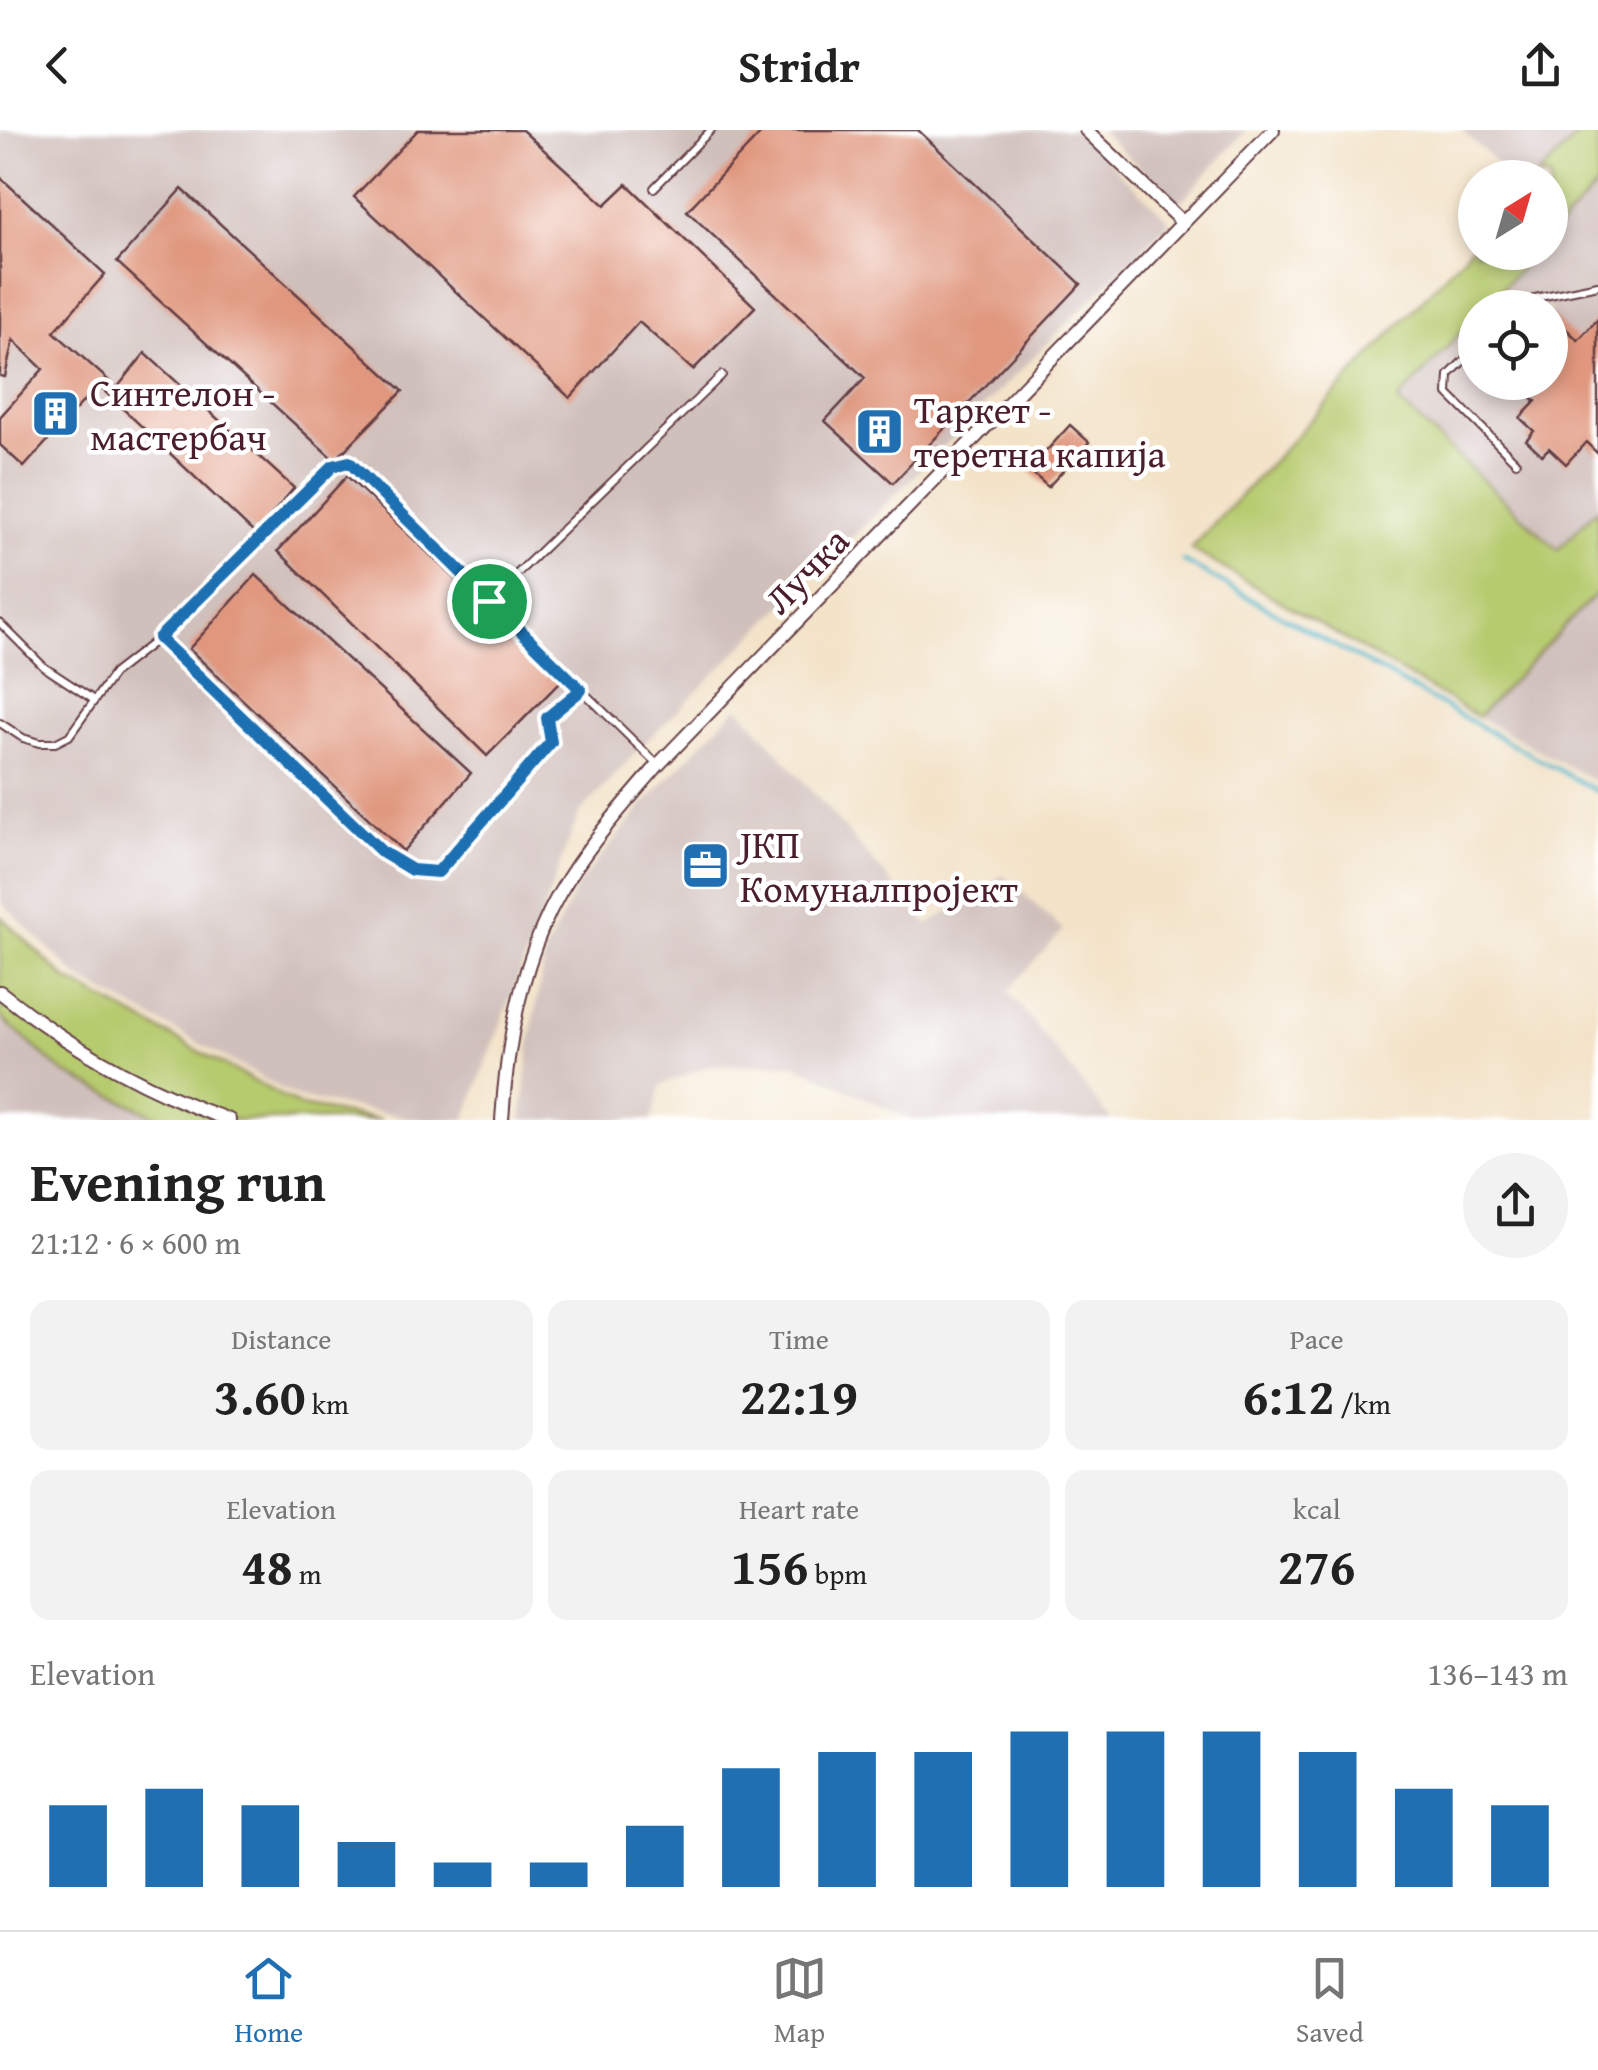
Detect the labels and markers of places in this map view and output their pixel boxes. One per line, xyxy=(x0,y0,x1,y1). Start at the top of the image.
place label: Синтелон - мастербач xyxy=(90,364,275,464)
place label: Таркет - теретна капија xyxy=(914,381,1166,481)
building icon: Синтелон - мастербач xyxy=(29,388,81,440)
building icon: Таркет - теретна капија xyxy=(853,405,905,457)
pin xyxy=(447,559,532,644)
place label: ЈКП Комуналпројект xyxy=(736,816,1019,916)
office icon: ЈКП Комуналпројект xyxy=(679,840,731,892)

